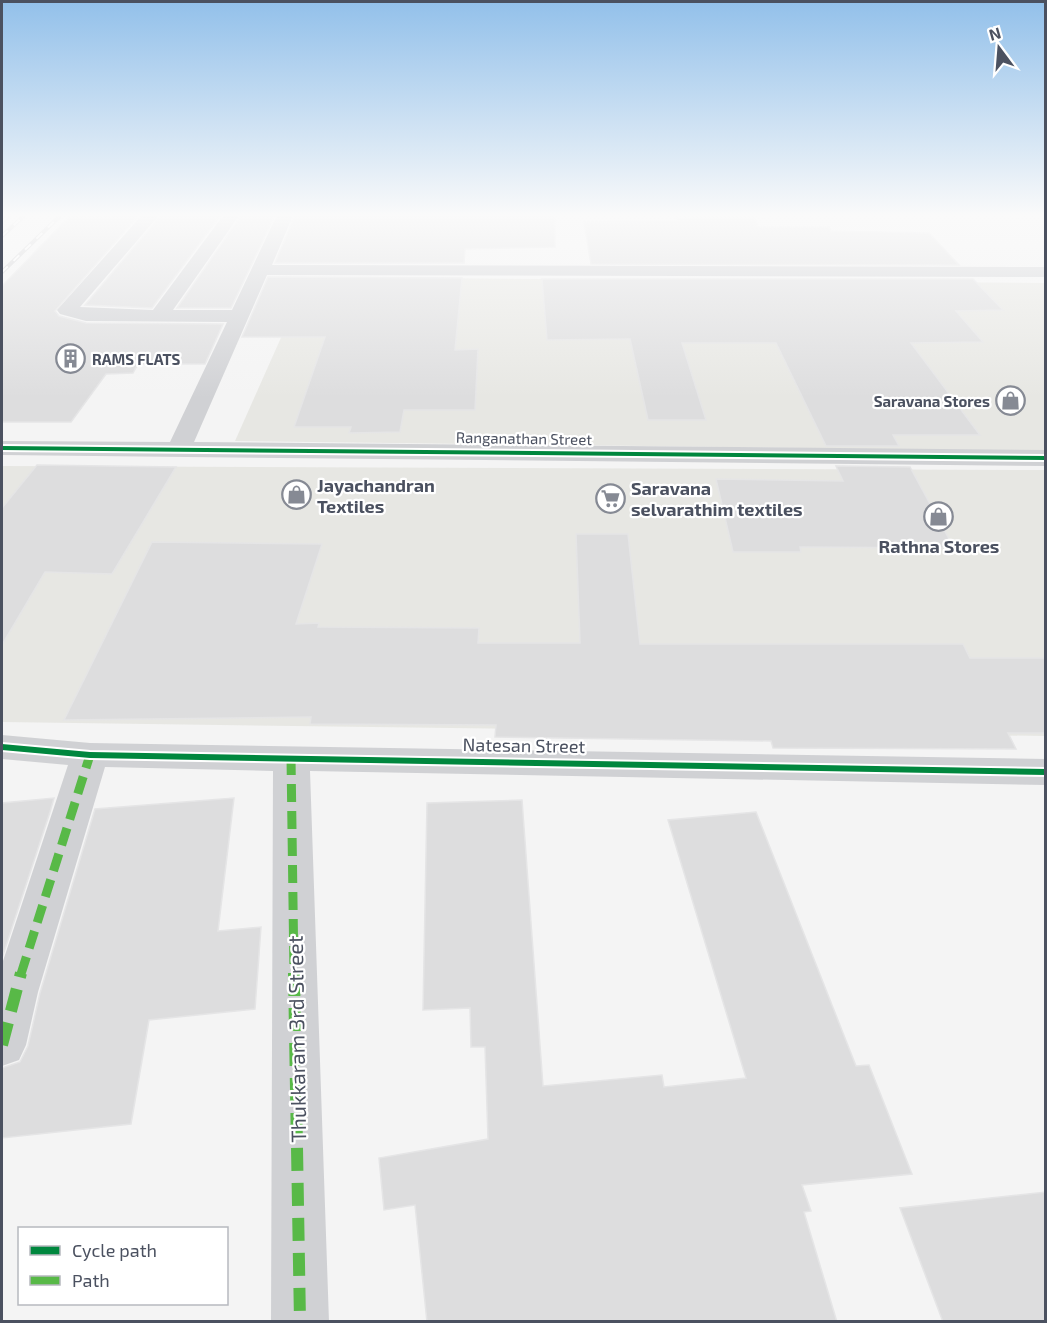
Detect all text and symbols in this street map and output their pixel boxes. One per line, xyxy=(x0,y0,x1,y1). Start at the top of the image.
north arrow xyxy=(969,18,1029,78)
text: N xyxy=(987,22,1003,44)
building icon: RAMS FLATS xyxy=(55,343,87,375)
place label: RAMS FLATS xyxy=(92,350,181,368)
shop icon: Saravana Stores xyxy=(995,385,1027,417)
place label: Saravana Stores xyxy=(874,392,990,410)
street label: Ranganathan Street xyxy=(456,428,592,448)
place label: Jayachandran Textiles xyxy=(317,474,435,517)
place label: Saravana selvarathim textiles xyxy=(631,477,803,520)
shop icon: Jayachandran Textiles xyxy=(280,479,312,511)
supermarket icon: Saravana selvarathim textiles xyxy=(594,482,626,514)
shop icon: Rathna Stores xyxy=(923,501,955,533)
place label: Rathna Stores xyxy=(879,535,999,557)
street label: Natesan Street xyxy=(463,733,586,757)
street label: Thukkaram 3rd Street xyxy=(282,935,310,1143)
legend xyxy=(18,1227,228,1305)
text: Cycle path xyxy=(72,1239,157,1261)
text: Path xyxy=(72,1269,110,1291)

